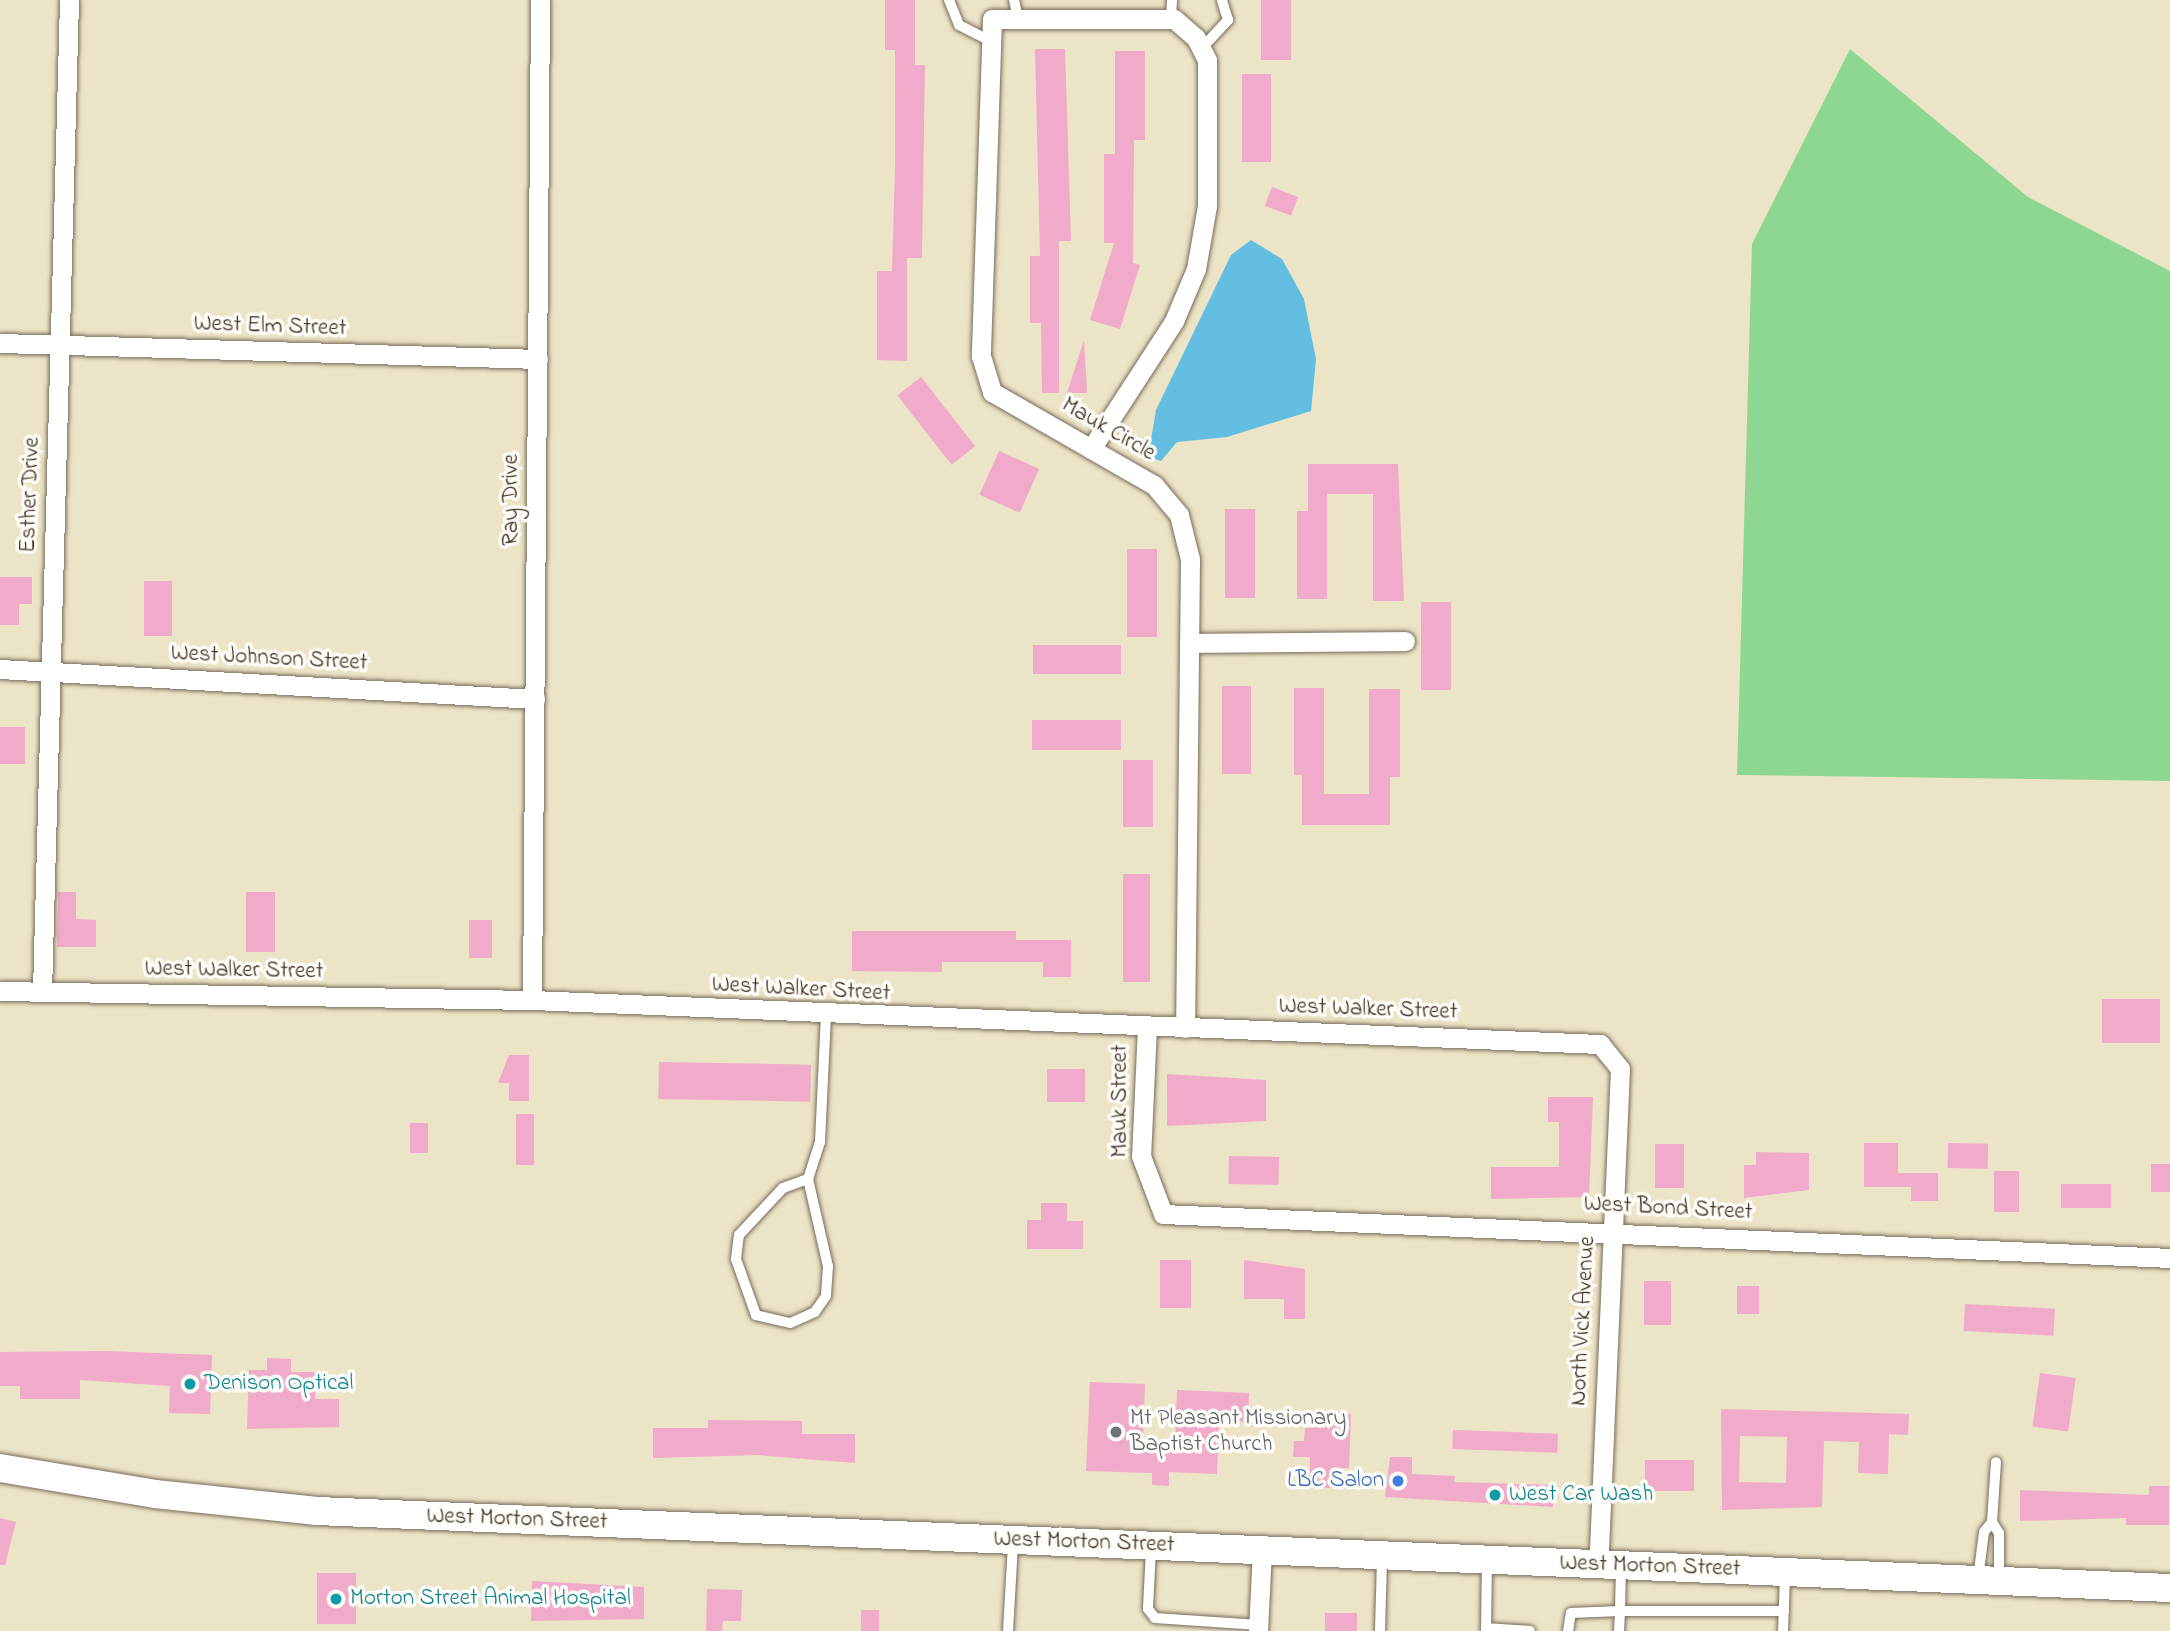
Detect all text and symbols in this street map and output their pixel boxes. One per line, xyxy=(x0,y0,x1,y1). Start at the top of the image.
street label: West Elm Street xyxy=(193,311,347,343)
street label: Mauk Circle xyxy=(1056,392,1160,468)
street label: Esther Drive xyxy=(15,437,47,553)
street label: Ray Drive xyxy=(498,454,526,546)
street label: West Johnson Street xyxy=(170,640,368,678)
street label: West Walker Street xyxy=(144,956,324,986)
street label: West Walker Street xyxy=(711,972,891,1008)
street label: West Walker Street xyxy=(1278,993,1458,1027)
street label: Mauk Street xyxy=(1107,1044,1135,1158)
street label: West Bond Street xyxy=(1583,1191,1753,1227)
street label: North Vick Avenue xyxy=(1566,1235,1602,1407)
place label: Denison Optical xyxy=(204,1370,353,1398)
marker: Denison Optical xyxy=(182,1376,198,1392)
place label: Mt Pleasant Missionary Baptist Church xyxy=(1130,1405,1346,1459)
marker: Mt Pleasant Missionary Baptist Church xyxy=(1108,1424,1124,1440)
place label: LBC Salon xyxy=(1287,1467,1384,1495)
marker: LBC Salon xyxy=(1390,1473,1406,1489)
place label: West Car Wash xyxy=(1509,1481,1653,1509)
marker: West Car Wash xyxy=(1487,1487,1503,1503)
street label: West Morton Street xyxy=(426,1503,608,1537)
street label: West Morton Street xyxy=(993,1526,1175,1560)
street label: West Morton Street xyxy=(1559,1550,1741,1584)
place label: Morton Street Animal Hospital xyxy=(350,1585,631,1613)
marker: Morton Street Animal Hospital xyxy=(328,1591,344,1607)

